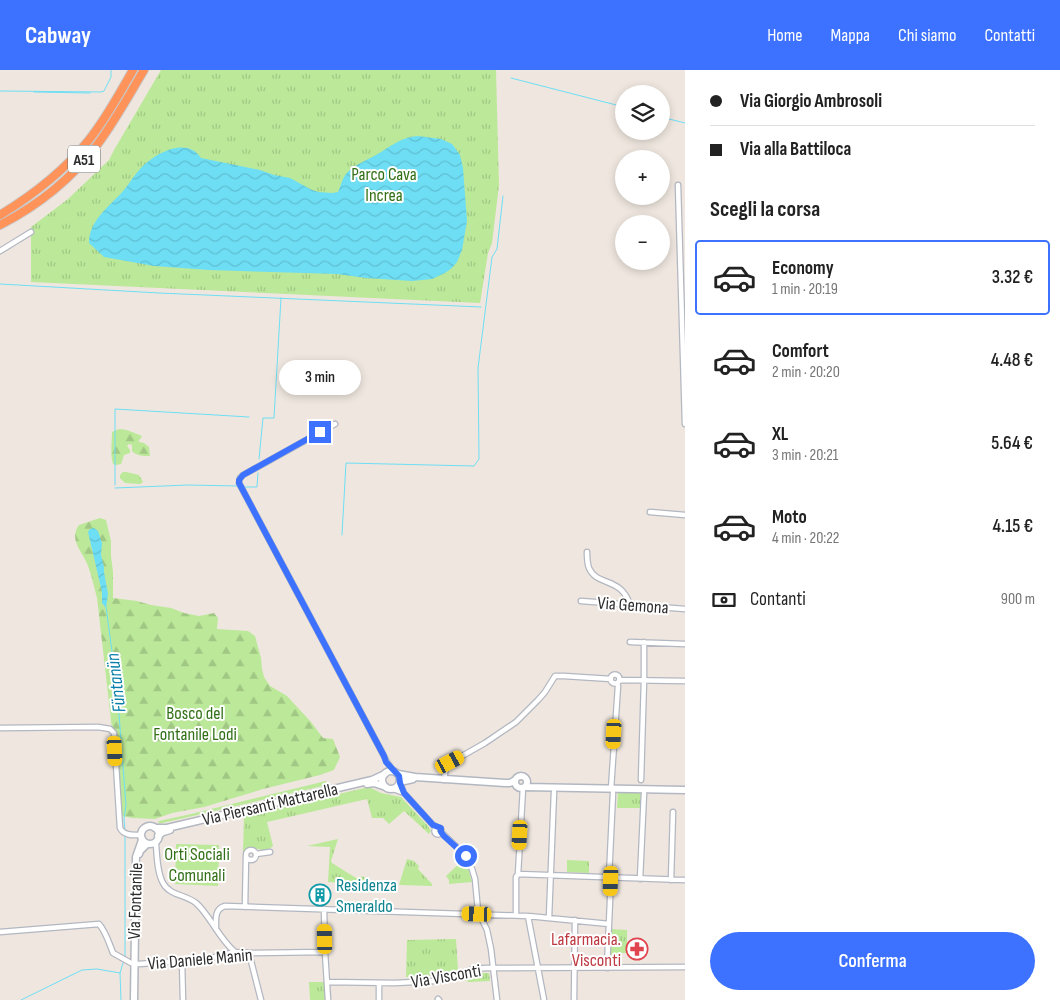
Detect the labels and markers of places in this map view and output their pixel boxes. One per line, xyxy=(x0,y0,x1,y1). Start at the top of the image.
place label: Residenza Smeraldo xyxy=(336,875,397,917)
building icon: Residenza Smeraldo xyxy=(308,883,332,907)
place label: Lafarmacia. Visconti xyxy=(551,929,621,971)
pharmacy icon: Lafarmacia. Visconti xyxy=(625,937,649,961)

